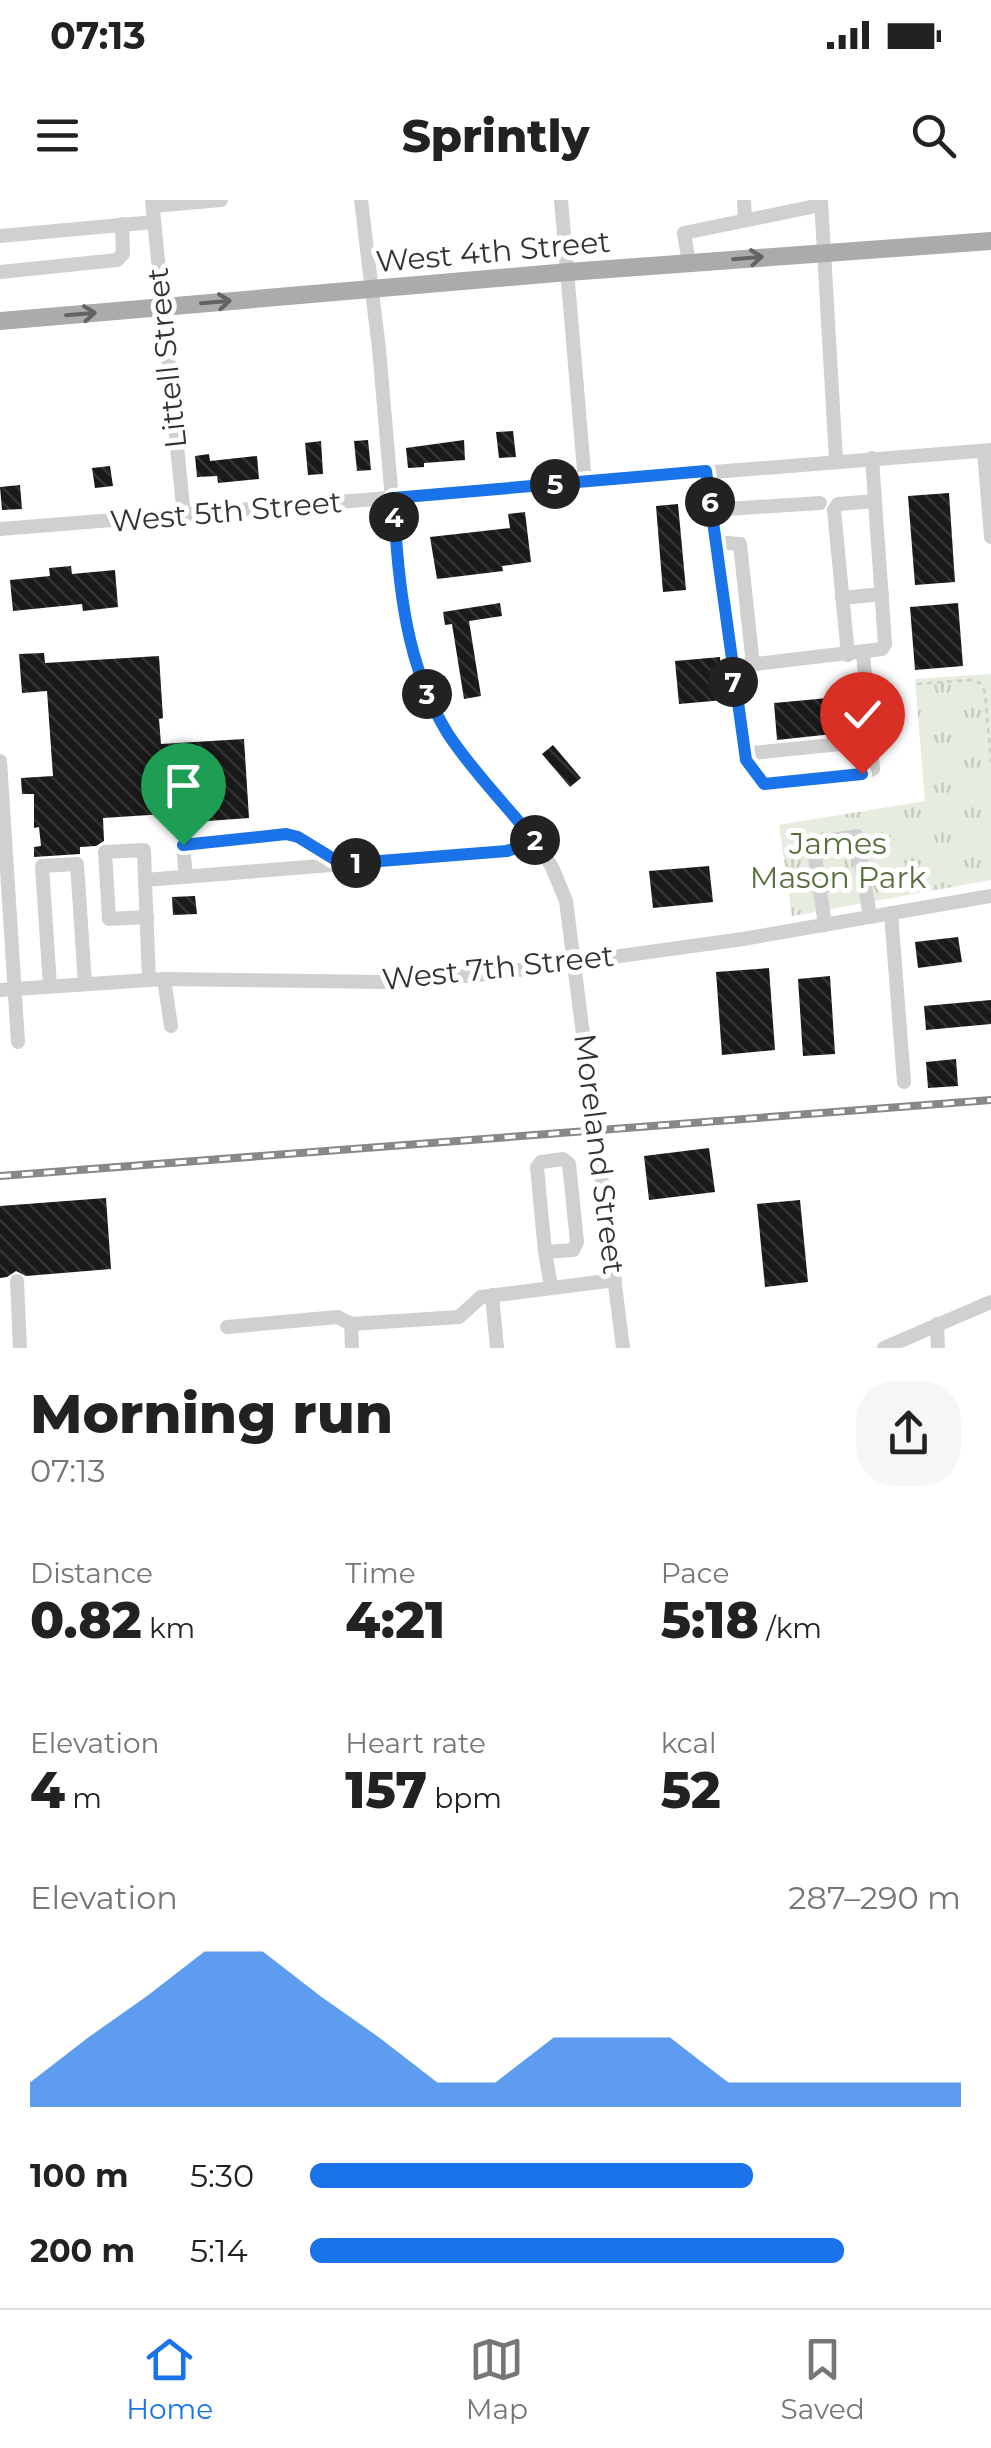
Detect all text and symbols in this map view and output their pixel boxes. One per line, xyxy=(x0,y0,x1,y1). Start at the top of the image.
text: 07:13 xyxy=(50,12,146,59)
icon: menu xyxy=(30,108,85,163)
text: Sprintly xyxy=(402,108,589,163)
icon: search xyxy=(906,108,961,163)
street label: West 4th Street xyxy=(374,223,612,280)
one-way arrow xyxy=(731,248,764,267)
street label: Littell Street xyxy=(139,266,194,450)
one-way arrow xyxy=(200,293,232,312)
one-way arrow xyxy=(64,305,97,324)
pin: 5 xyxy=(530,459,580,509)
text: 5 xyxy=(547,467,563,501)
pin: 6 xyxy=(685,477,735,527)
street label: West 5th Street xyxy=(109,483,343,540)
text: 6 xyxy=(701,485,719,519)
pin: 4 xyxy=(369,492,419,542)
text: 4 xyxy=(384,500,404,534)
pin: 7 xyxy=(708,657,758,707)
text: 7 xyxy=(724,665,742,699)
pin: 3 xyxy=(402,669,452,719)
pin xyxy=(820,672,905,775)
text: 3 xyxy=(419,677,435,711)
icon: check xyxy=(835,687,890,742)
pin xyxy=(141,743,226,846)
icon: arrive xyxy=(156,758,211,813)
pin: 2 xyxy=(510,815,560,865)
text: 2 xyxy=(527,823,543,857)
park label: James Mason Park xyxy=(750,825,926,896)
pin: 1 xyxy=(331,838,381,888)
text: 1 xyxy=(351,846,361,880)
street label: West 7th Street xyxy=(380,937,616,998)
street label: Moreland Street xyxy=(566,1031,633,1276)
text: Morning run xyxy=(30,1380,393,1447)
button: share xyxy=(856,1381,961,1486)
text: 07:13 xyxy=(30,1451,106,1490)
text: Distance xyxy=(30,1556,153,1590)
text: Time xyxy=(345,1556,416,1590)
text: Pace xyxy=(661,1556,729,1590)
text: 0.82 xyxy=(30,1590,142,1651)
text: 4:21 xyxy=(345,1590,445,1651)
text: 5:18 xyxy=(661,1590,759,1651)
text: km xyxy=(142,1611,195,1645)
text: /km xyxy=(759,1611,822,1645)
text: Elevation xyxy=(30,1726,159,1760)
text: Heart rate xyxy=(345,1726,486,1760)
text: kcal xyxy=(661,1726,717,1760)
text: 4 xyxy=(30,1760,65,1821)
text: 157 xyxy=(345,1760,427,1821)
text: 52 xyxy=(661,1760,721,1821)
text: m xyxy=(65,1781,102,1815)
text: bpm xyxy=(427,1781,502,1815)
text: Elevation xyxy=(30,1878,178,1917)
text: 287–290 m xyxy=(788,1878,961,1917)
text: 100 m xyxy=(30,2156,129,2195)
text: 5:30 xyxy=(190,2156,254,2195)
text: 200 m xyxy=(30,2231,135,2270)
text: 5:14 xyxy=(190,2231,248,2270)
tab: Home xyxy=(126,2332,213,2426)
tab: Map xyxy=(466,2332,528,2426)
tab: Saved xyxy=(781,2332,865,2426)

